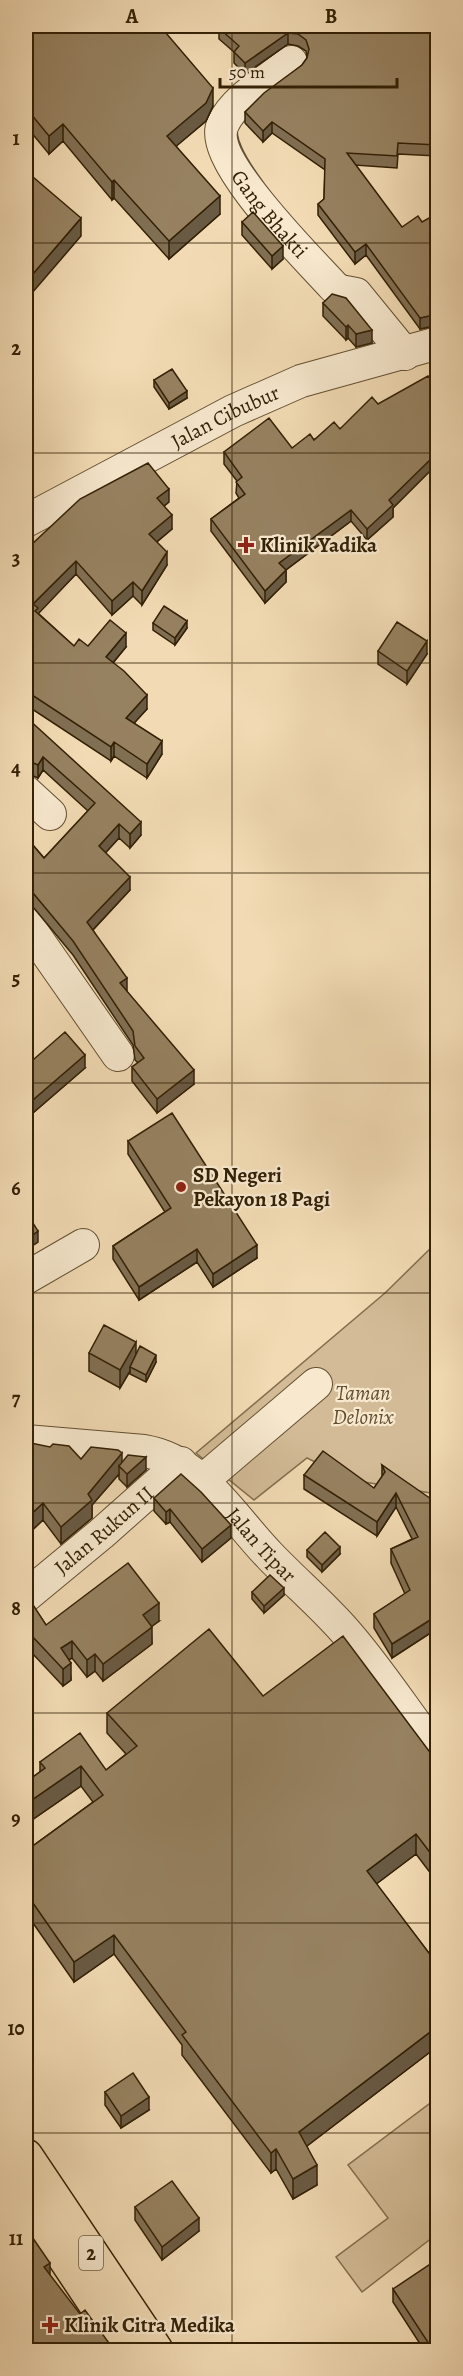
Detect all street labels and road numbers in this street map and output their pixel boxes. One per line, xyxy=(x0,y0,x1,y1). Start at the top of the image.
street label: Gang Bhakti xyxy=(225,164,314,264)
street label: Jalan Cibubur xyxy=(166,378,284,455)
street label: Jalan Rukun II xyxy=(48,1480,160,1581)
street label: Jalan Tipar xyxy=(220,1501,302,1589)
road number: 2 xyxy=(79,2236,103,2270)

